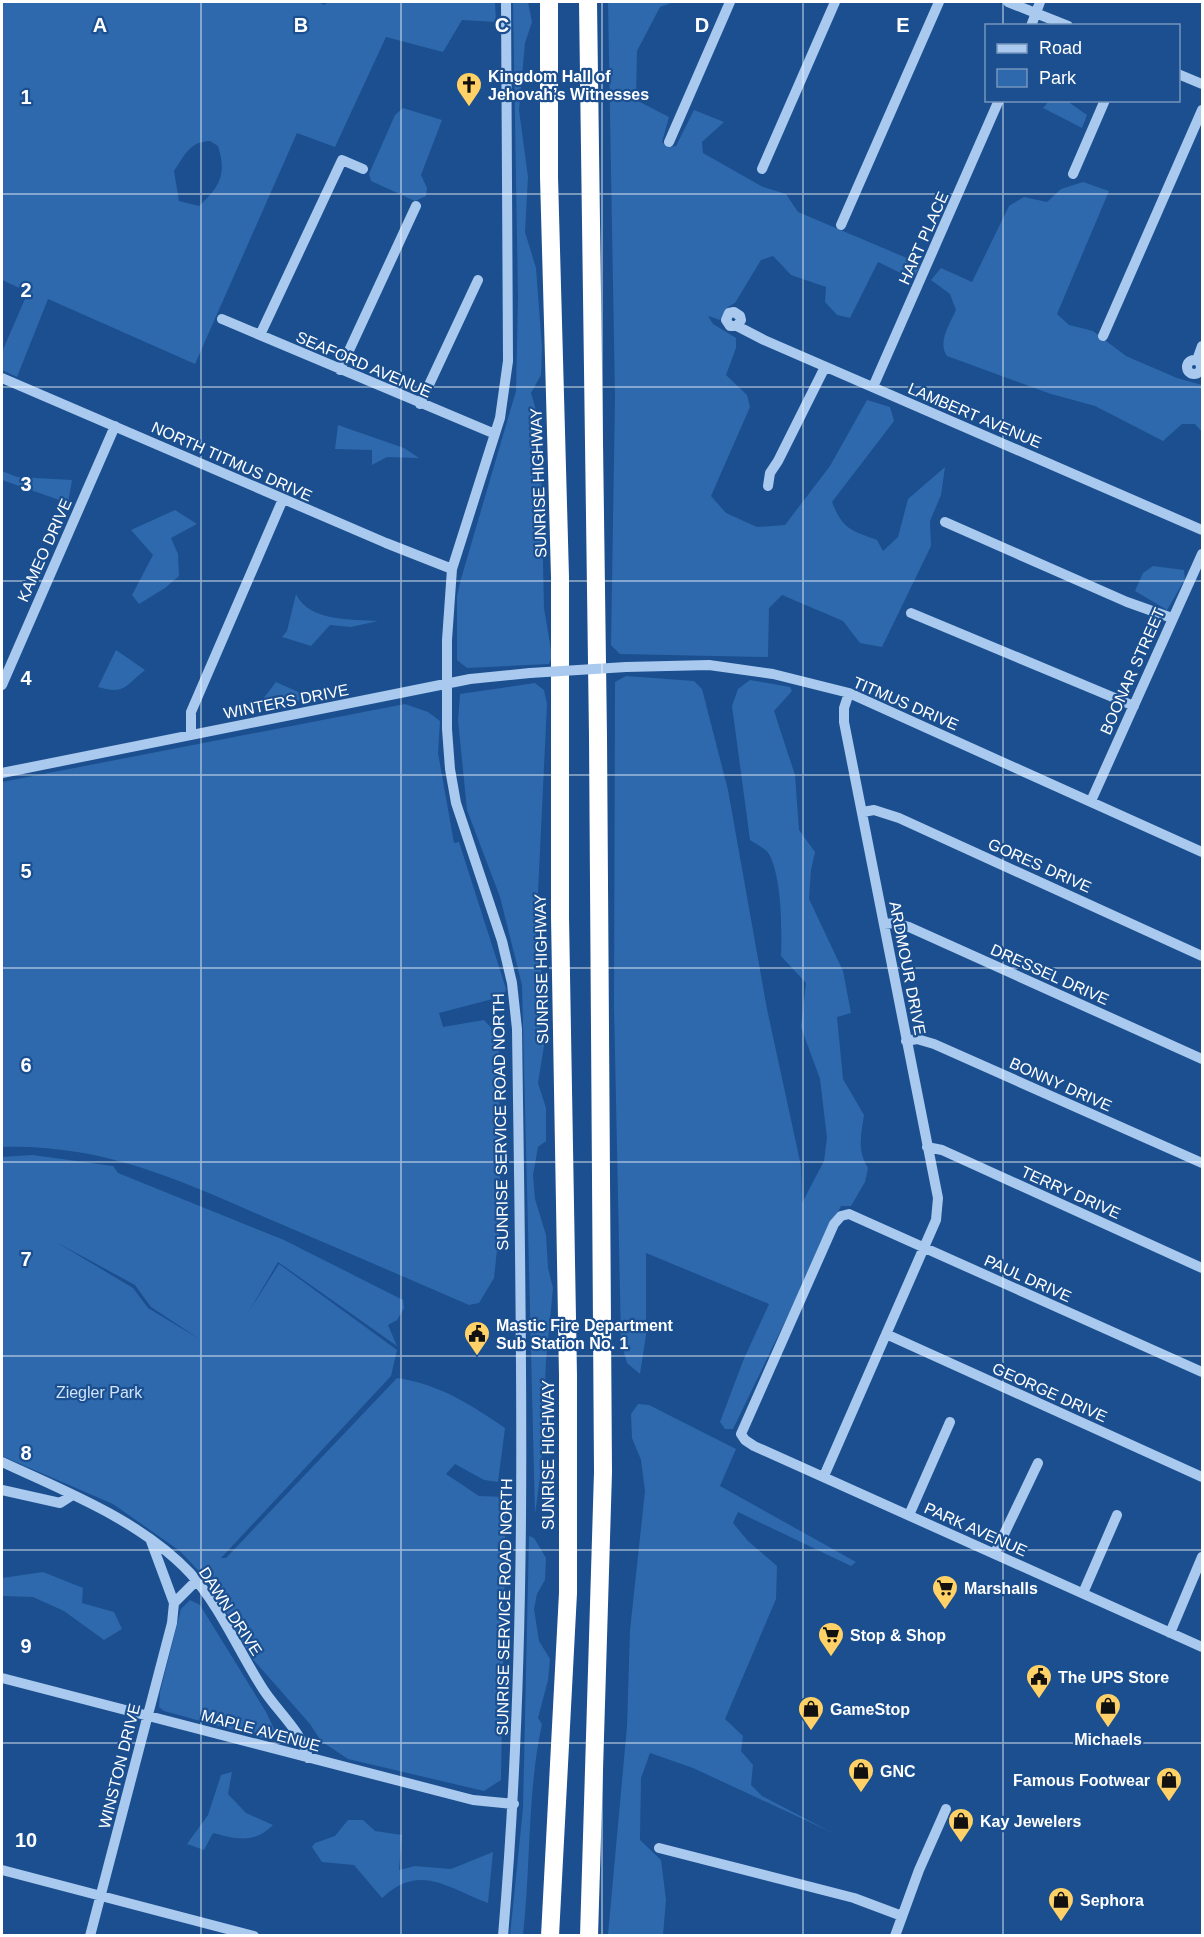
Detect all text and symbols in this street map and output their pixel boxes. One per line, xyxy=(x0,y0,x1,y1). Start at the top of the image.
text: A xyxy=(93,14,107,36)
text: B xyxy=(294,14,308,36)
text: C xyxy=(495,14,509,36)
text: D xyxy=(695,14,709,36)
text: E xyxy=(896,14,910,36)
legend xyxy=(985,24,1180,102)
text: Road xyxy=(1039,38,1082,58)
place label: Kingdom Hall of Jehovah’s Witnesses xyxy=(488,68,649,103)
text: Park xyxy=(1039,68,1077,88)
church icon: Kingdom Hall of Jehovah’s Witnesses xyxy=(454,70,484,108)
text: 1 xyxy=(20,86,32,108)
street label: HART PLACE xyxy=(895,189,952,287)
text: 2 xyxy=(20,279,32,301)
street label: SEAFORD AVENUE xyxy=(294,328,434,401)
street label: LAMBERT AVENUE xyxy=(906,380,1044,451)
street label: SUNRISE HIGHWAY xyxy=(527,407,550,558)
street label: NORTH TITMUS DRIVE xyxy=(149,418,315,505)
text: 3 xyxy=(20,473,32,495)
street label: KAMEO DRIVE xyxy=(14,496,75,604)
street label: BOONAR STREET xyxy=(1097,605,1168,737)
text: 4 xyxy=(20,667,32,689)
street label: TITMUS DRIVE xyxy=(851,674,961,733)
street label: WINTERS DRIVE xyxy=(222,681,350,722)
street label: GORES DRIVE xyxy=(986,835,1094,896)
text: 5 xyxy=(20,860,32,882)
street label: SUNRISE HIGHWAY xyxy=(532,893,551,1044)
street label: ARDMOUR DRIVE xyxy=(886,900,929,1036)
street label: DRESSEL DRIVE xyxy=(988,941,1111,1008)
street label: SUNRISE SERVICE ROAD NORTH xyxy=(490,993,511,1251)
text: 6 xyxy=(20,1054,32,1076)
street label: BONNY DRIVE xyxy=(1007,1054,1114,1115)
street label: TERRY DRIVE xyxy=(1018,1163,1123,1222)
text: 7 xyxy=(20,1248,32,1270)
street label: PAUL DRIVE xyxy=(982,1252,1074,1305)
place label: Mastic Fire Department Sub Station No. 1 xyxy=(496,1317,674,1352)
public building icon: Mastic Fire Department Sub Station No. 1 xyxy=(462,1319,492,1357)
street label: GEORGE DRIVE xyxy=(990,1360,1110,1425)
street label: SUNRISE HIGHWAY xyxy=(540,1380,557,1530)
park label: Ziegler Park xyxy=(56,1384,143,1401)
text: 8 xyxy=(20,1442,32,1464)
street label: SUNRISE SERVICE ROAD NORTH xyxy=(494,1478,515,1736)
street label: PARK AVENUE xyxy=(922,1499,1030,1560)
street label: DAWN DRIVE xyxy=(196,1564,265,1659)
supermarket icon: Marshalls xyxy=(930,1573,960,1611)
place label: Marshalls xyxy=(964,1580,1038,1597)
supermarket icon: Stop & Shop xyxy=(816,1620,846,1658)
place label: Stop & Shop xyxy=(850,1627,946,1644)
text: 9 xyxy=(20,1635,32,1657)
public building icon: The UPS Store xyxy=(1024,1662,1054,1700)
place label: The UPS Store xyxy=(1058,1669,1169,1686)
shop icon: Michaels xyxy=(1093,1691,1123,1729)
shop icon: GameStop xyxy=(796,1694,826,1732)
place label: GameStop xyxy=(830,1701,910,1718)
street label: WINSTON DRIVE xyxy=(96,1702,143,1831)
street label: MAPLE AVENUE xyxy=(200,1706,322,1755)
place label: Michaels xyxy=(1074,1731,1142,1748)
shop icon: GNC xyxy=(846,1756,876,1794)
place label: GNC xyxy=(880,1763,916,1780)
shop icon: Famous Footwear xyxy=(1154,1765,1184,1803)
place label: Famous Footwear xyxy=(1013,1772,1150,1789)
shop icon: Kay Jewelers xyxy=(946,1806,976,1844)
place label: Kay Jewelers xyxy=(980,1813,1082,1830)
text: 10 xyxy=(15,1829,37,1851)
shop icon: Sephora xyxy=(1046,1885,1076,1923)
place label: Sephora xyxy=(1080,1892,1144,1909)

